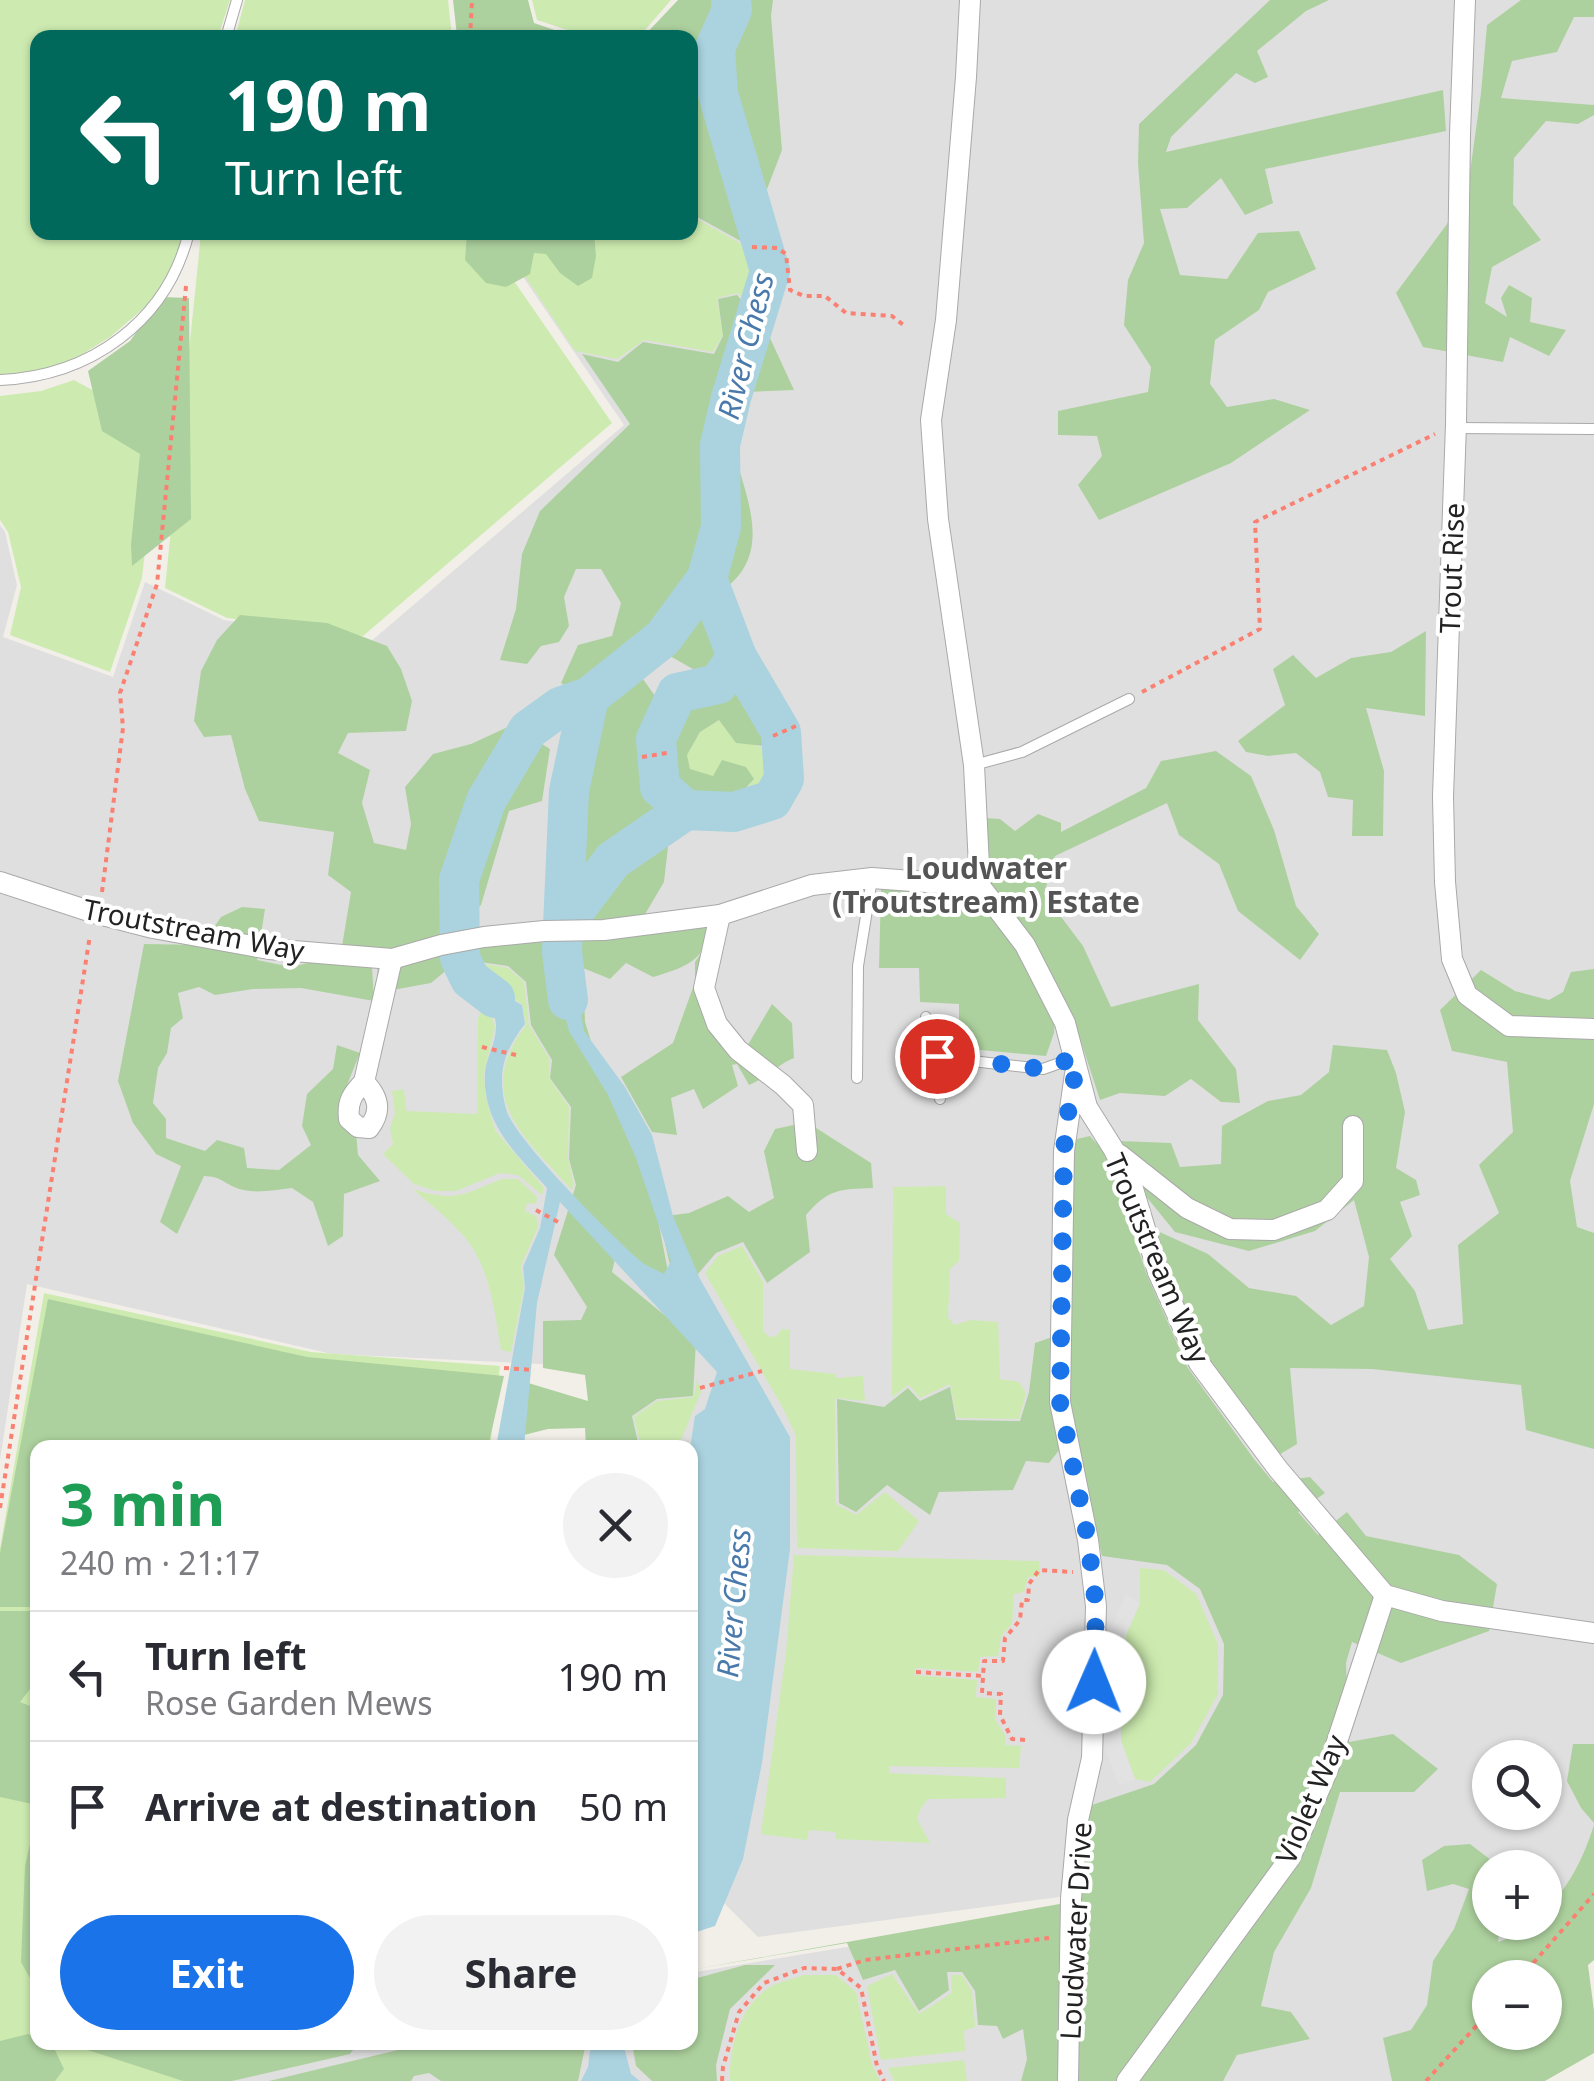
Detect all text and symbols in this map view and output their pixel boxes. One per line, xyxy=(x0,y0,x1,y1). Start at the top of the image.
text: 190 m xyxy=(225,56,432,152)
icon: left xyxy=(60,70,190,200)
text: Turn left xyxy=(225,147,402,208)
water label: River Chess xyxy=(707,268,783,424)
street label: Trout Rise xyxy=(1430,502,1472,634)
district label: Loudwater (Troutstream) Estate xyxy=(832,847,1140,922)
street label: Troutstream Way xyxy=(80,889,309,969)
pin xyxy=(895,1014,980,1099)
icon: arrive xyxy=(910,1029,965,1084)
street label: Troutstream Way xyxy=(1097,1147,1220,1369)
text: 3 min xyxy=(60,1462,225,1544)
button: close xyxy=(563,1473,668,1578)
water label: River Chess xyxy=(706,1527,760,1679)
text: 240 m · 21:17 xyxy=(60,1541,260,1584)
text: Turn left xyxy=(145,1629,307,1681)
position arrow xyxy=(1042,1630,1146,1734)
icon: left xyxy=(60,1649,115,1704)
text: 190 m xyxy=(557,1650,668,1702)
text: Rose Garden Mews xyxy=(145,1681,433,1724)
street label: Violet Way xyxy=(1266,1728,1355,1869)
map controls xyxy=(1472,1740,1562,2050)
button: search xyxy=(1472,1740,1562,1830)
icon: arrive xyxy=(60,1779,115,1834)
text: Arrive at destination xyxy=(145,1780,537,1832)
text: 50 m xyxy=(579,1780,668,1832)
street label: Loudwater Drive xyxy=(1050,1821,1100,2041)
button: + xyxy=(1472,1850,1562,1940)
button: Exit xyxy=(60,1915,354,2030)
button: Share xyxy=(374,1915,668,2030)
button: − xyxy=(1472,1960,1562,2050)

